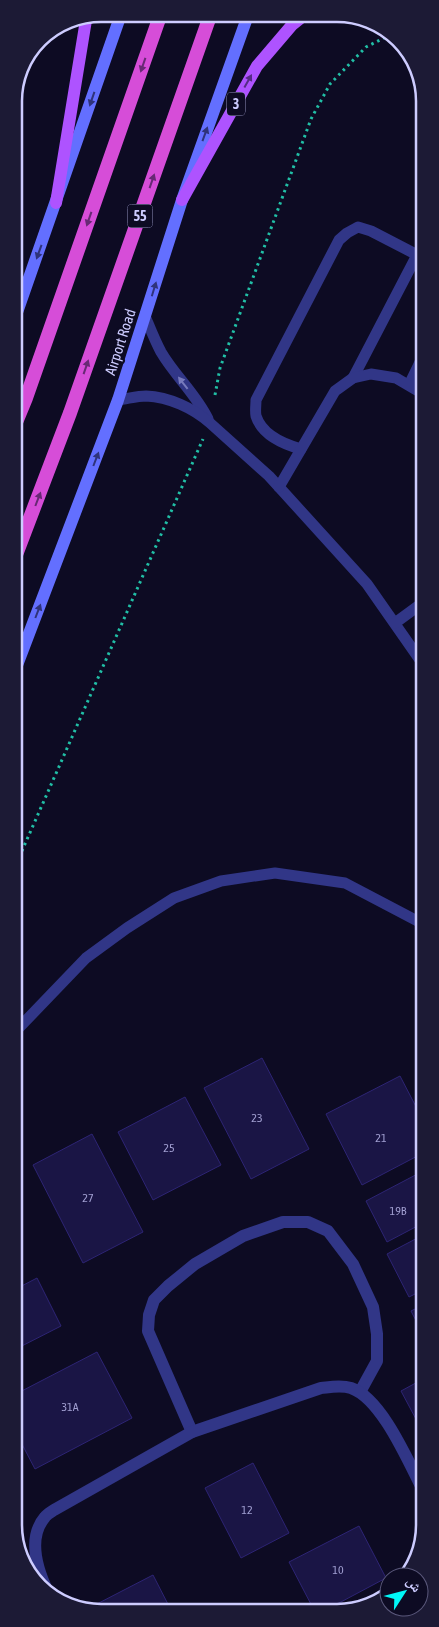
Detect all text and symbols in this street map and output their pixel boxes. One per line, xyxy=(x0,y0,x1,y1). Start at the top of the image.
one-way arrow xyxy=(139,58,147,73)
one-way arrow xyxy=(244,75,253,88)
one-way arrow xyxy=(88,92,96,107)
road number: 3 xyxy=(227,92,245,116)
one-way arrow xyxy=(202,127,209,142)
one-way arrow xyxy=(148,173,156,188)
road number: 55 xyxy=(128,205,152,228)
one-way arrow xyxy=(85,211,92,226)
one-way arrow xyxy=(35,245,42,260)
one-way arrow xyxy=(150,281,158,296)
street label: Airport Road xyxy=(101,307,139,377)
one-way arrow xyxy=(82,359,90,374)
one-way arrow xyxy=(178,376,188,389)
one-way arrow xyxy=(92,451,100,466)
one-way arrow xyxy=(35,491,42,506)
one-way arrow xyxy=(34,603,42,618)
house number: 23 xyxy=(251,1111,263,1125)
house number: 21 xyxy=(375,1131,387,1145)
house number: 25 xyxy=(163,1141,175,1155)
house number: 27 xyxy=(82,1191,94,1205)
house number: 19B xyxy=(390,1204,407,1218)
house number: 31A xyxy=(61,1400,79,1414)
house number: 12 xyxy=(241,1503,253,1517)
house number: 10 xyxy=(332,1563,344,1577)
north arrow xyxy=(379,1567,429,1617)
text: ش xyxy=(403,1574,425,1596)

